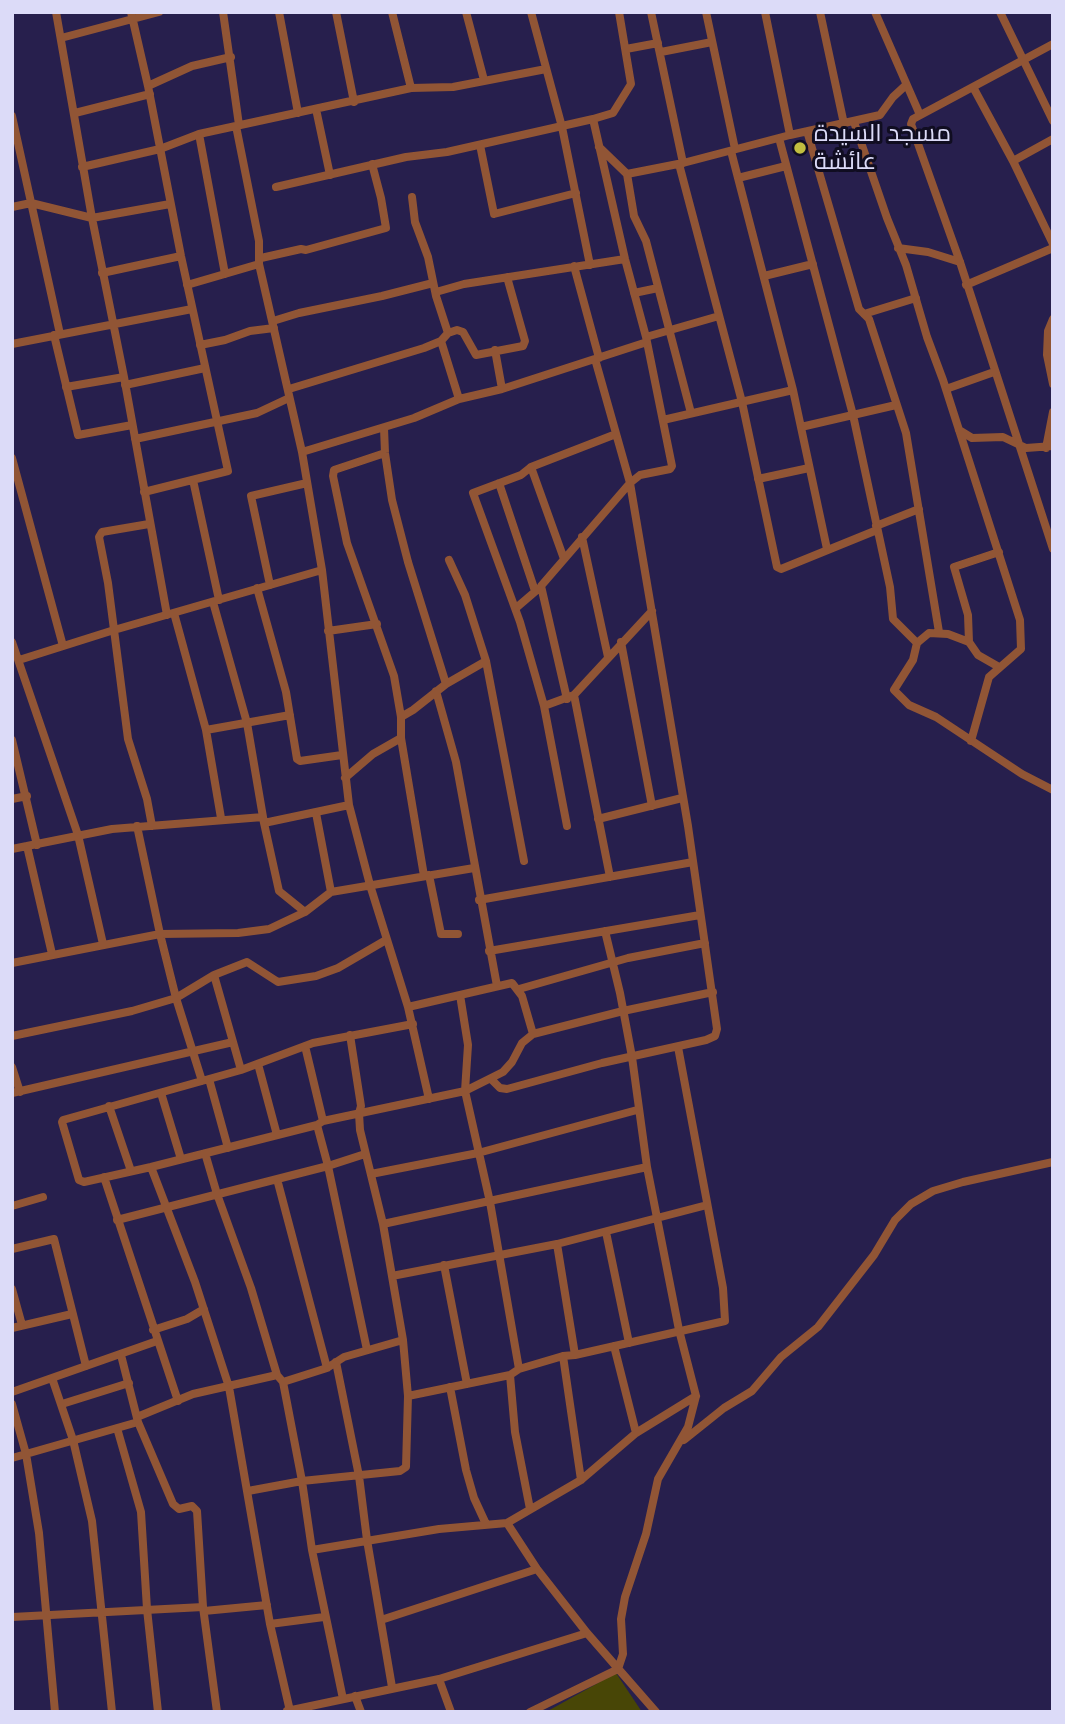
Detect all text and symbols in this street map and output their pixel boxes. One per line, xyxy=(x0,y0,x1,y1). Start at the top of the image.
place label: مسجد السيدة عائشة xyxy=(814,120,951,176)
marker: مسجد السيدة عائشة xyxy=(792,140,808,156)

